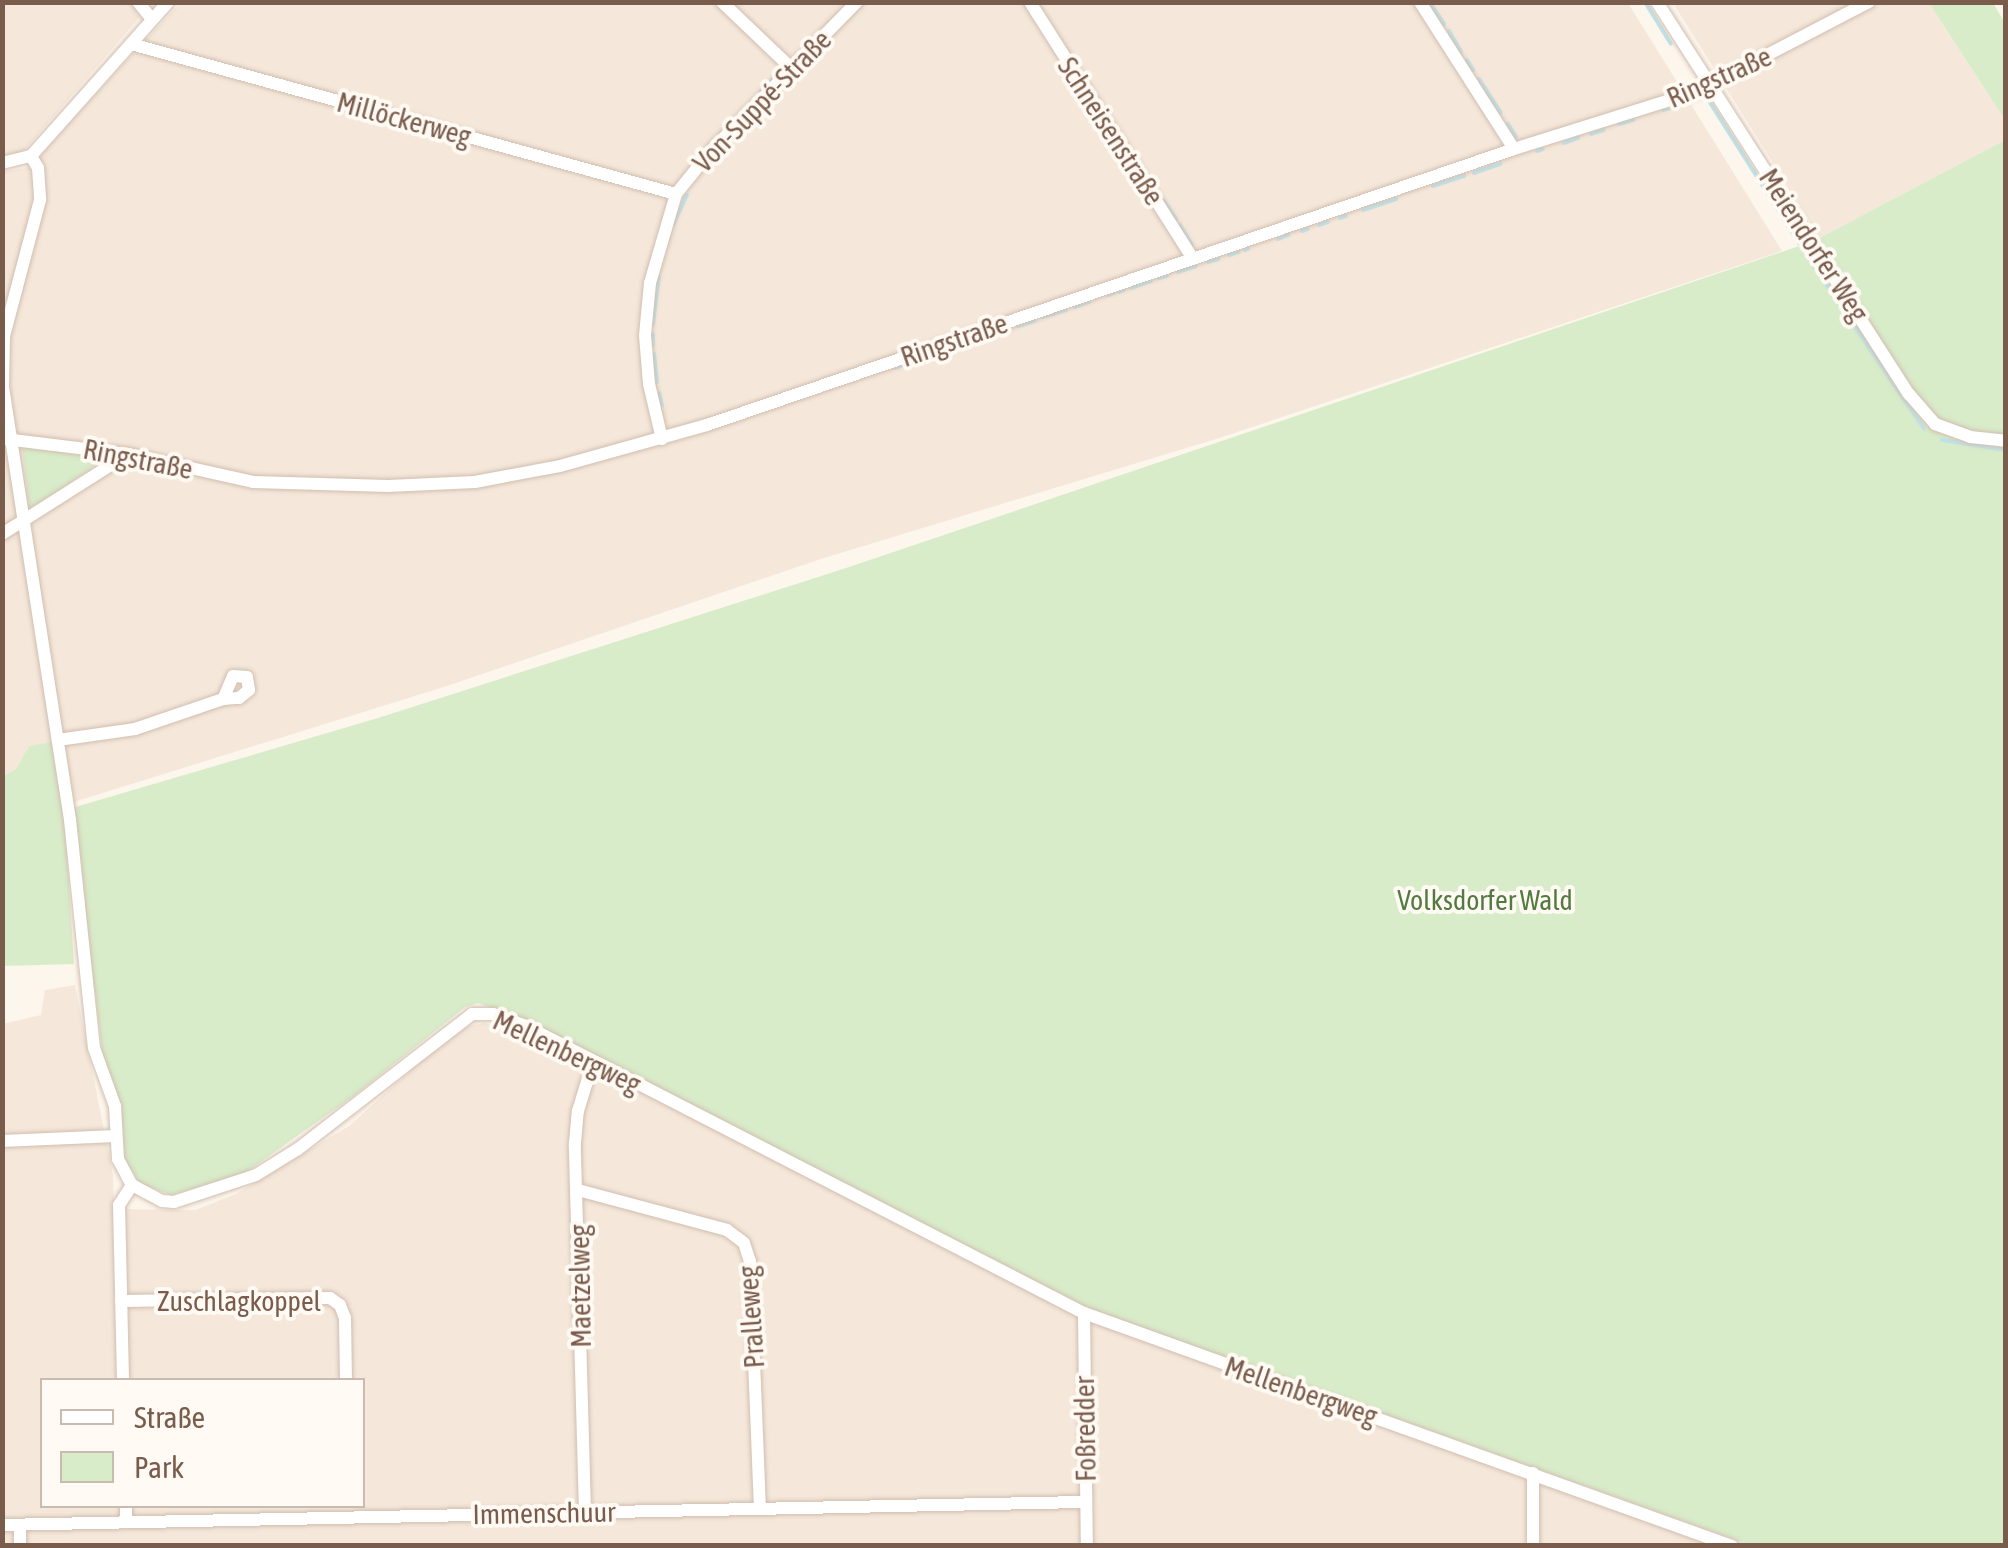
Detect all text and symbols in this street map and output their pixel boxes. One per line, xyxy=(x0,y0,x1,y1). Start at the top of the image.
street label: Von-Suppé-Straße xyxy=(686,23,838,179)
street label: Ringstraße xyxy=(1662,39,1776,115)
street label: Schneisenstraße xyxy=(1051,51,1171,211)
street label: Millöckerweg xyxy=(333,85,475,153)
street label: Meiendorfer Weg xyxy=(1752,162,1876,328)
street label: Ringstraße xyxy=(896,306,1012,374)
street label: Ringstraße xyxy=(81,432,195,486)
park label: Volksdorfer Wald xyxy=(1397,883,1573,917)
street label: Mellenbergweg xyxy=(488,1003,646,1101)
street label: Maetzelweg xyxy=(562,1224,598,1348)
street label: Pralleweg xyxy=(731,1265,771,1369)
street label: Zuschlagkoppel xyxy=(157,1284,321,1318)
street label: Mellenbergweg xyxy=(1220,1349,1382,1433)
street label: Foßredder xyxy=(1067,1376,1103,1482)
legend xyxy=(40,1378,365,1508)
text: Straße xyxy=(134,1400,205,1434)
text: Park xyxy=(134,1450,184,1484)
street label: Immenschuur xyxy=(472,1495,616,1531)

